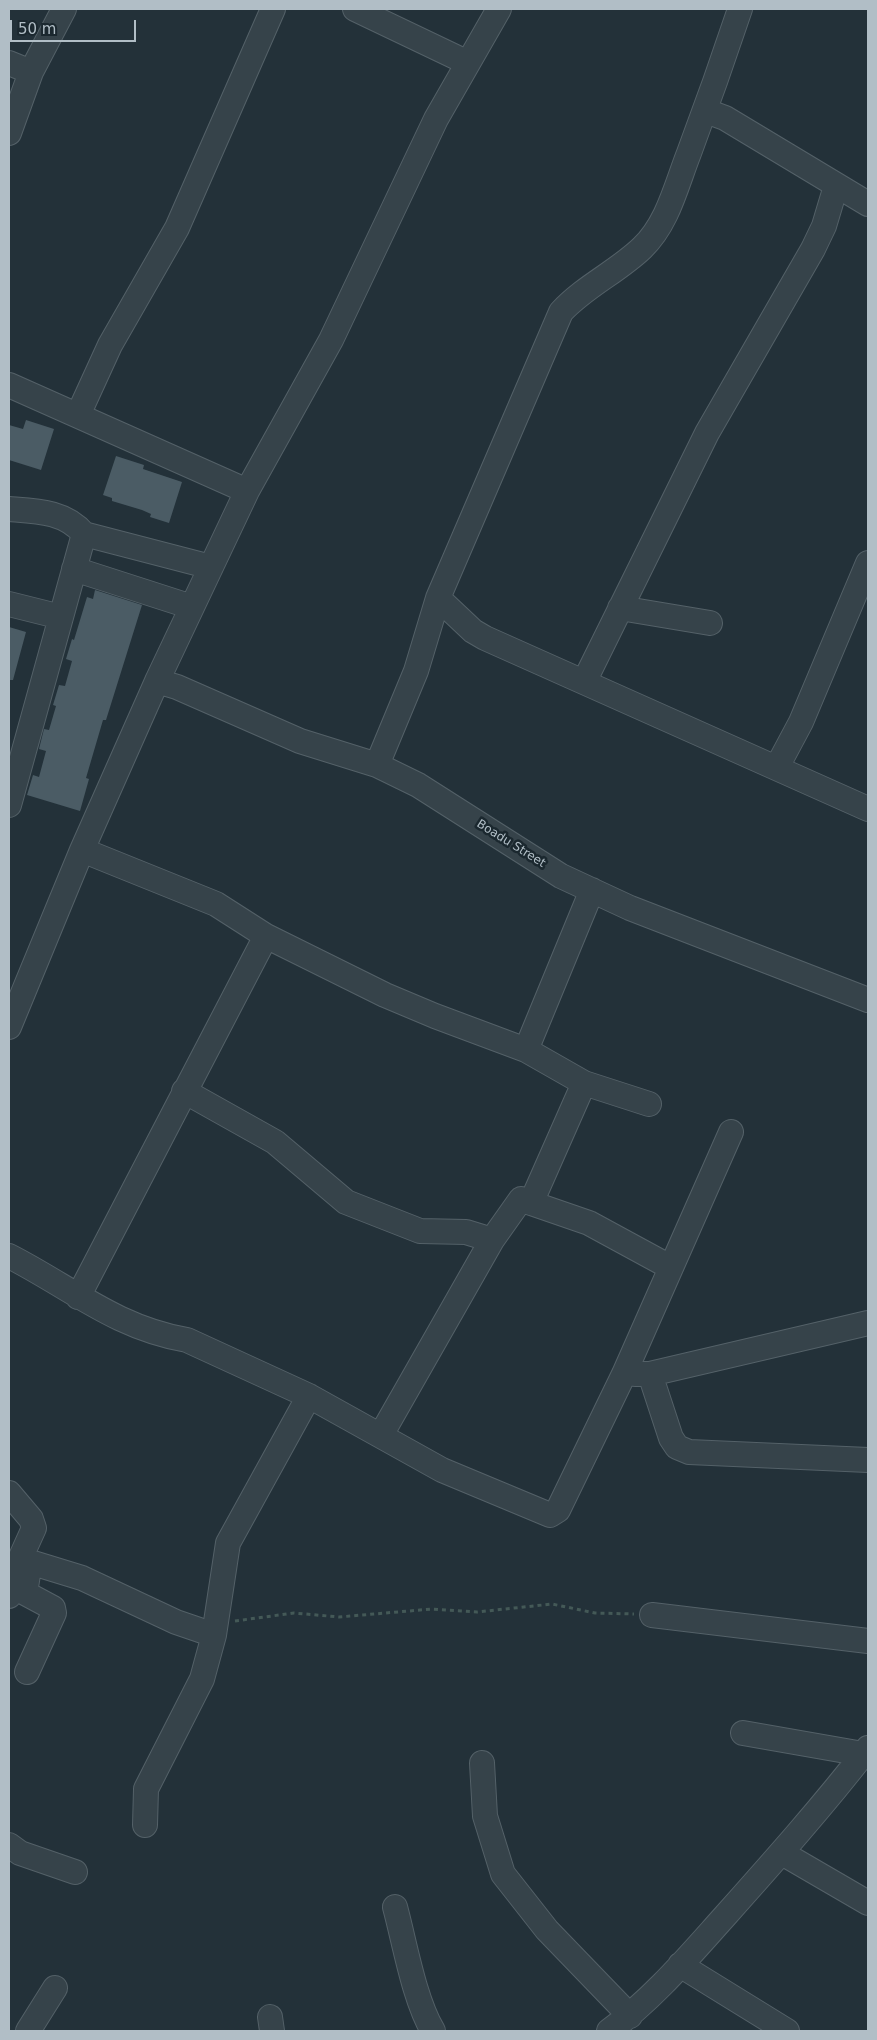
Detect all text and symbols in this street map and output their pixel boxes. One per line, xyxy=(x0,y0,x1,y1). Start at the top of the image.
scale bar xyxy=(12,10,139,42)
text: 50 m xyxy=(18,20,56,38)
street label: Boadu Street xyxy=(474,817,548,871)

